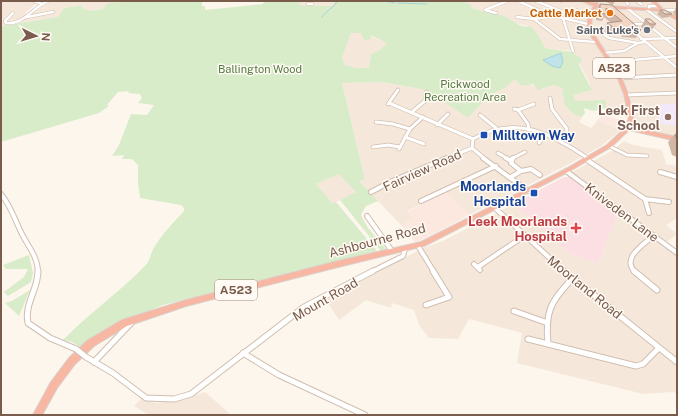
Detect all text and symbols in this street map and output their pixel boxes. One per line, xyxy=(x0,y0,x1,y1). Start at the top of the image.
place label: Cattle Market xyxy=(530,7,602,19)
marker: Cattle Market xyxy=(605,8,615,18)
north arrow xyxy=(16,16,56,56)
place label: Saint Luke's xyxy=(576,24,639,36)
marker: Saint Luke's xyxy=(642,25,652,35)
text: N xyxy=(40,32,52,42)
road number: A523 xyxy=(593,58,635,78)
park label: Ballington Wood xyxy=(218,63,302,75)
park label: Pickwood Recreation Area xyxy=(424,78,506,103)
place label: Leek First School xyxy=(598,103,660,133)
marker: Leek First School xyxy=(663,112,673,122)
place label: Milltown Way xyxy=(492,128,576,143)
marker: Milltown Way xyxy=(479,130,489,140)
street label: Fairview Road xyxy=(381,146,464,194)
place label: Moorlands Hospital xyxy=(460,179,526,209)
street label: Kniveden Lane xyxy=(582,180,662,245)
marker: Moorlands Hospital xyxy=(529,188,539,198)
place label: Leek Moorlands Hospital xyxy=(468,214,567,244)
street label: Ashbourne Road xyxy=(327,220,427,261)
marker: Leek Moorlands Hospital xyxy=(570,222,582,234)
street label: Moorland Road xyxy=(544,253,625,322)
street label: Mount Road xyxy=(290,275,360,324)
road number: A523 xyxy=(215,280,257,300)

